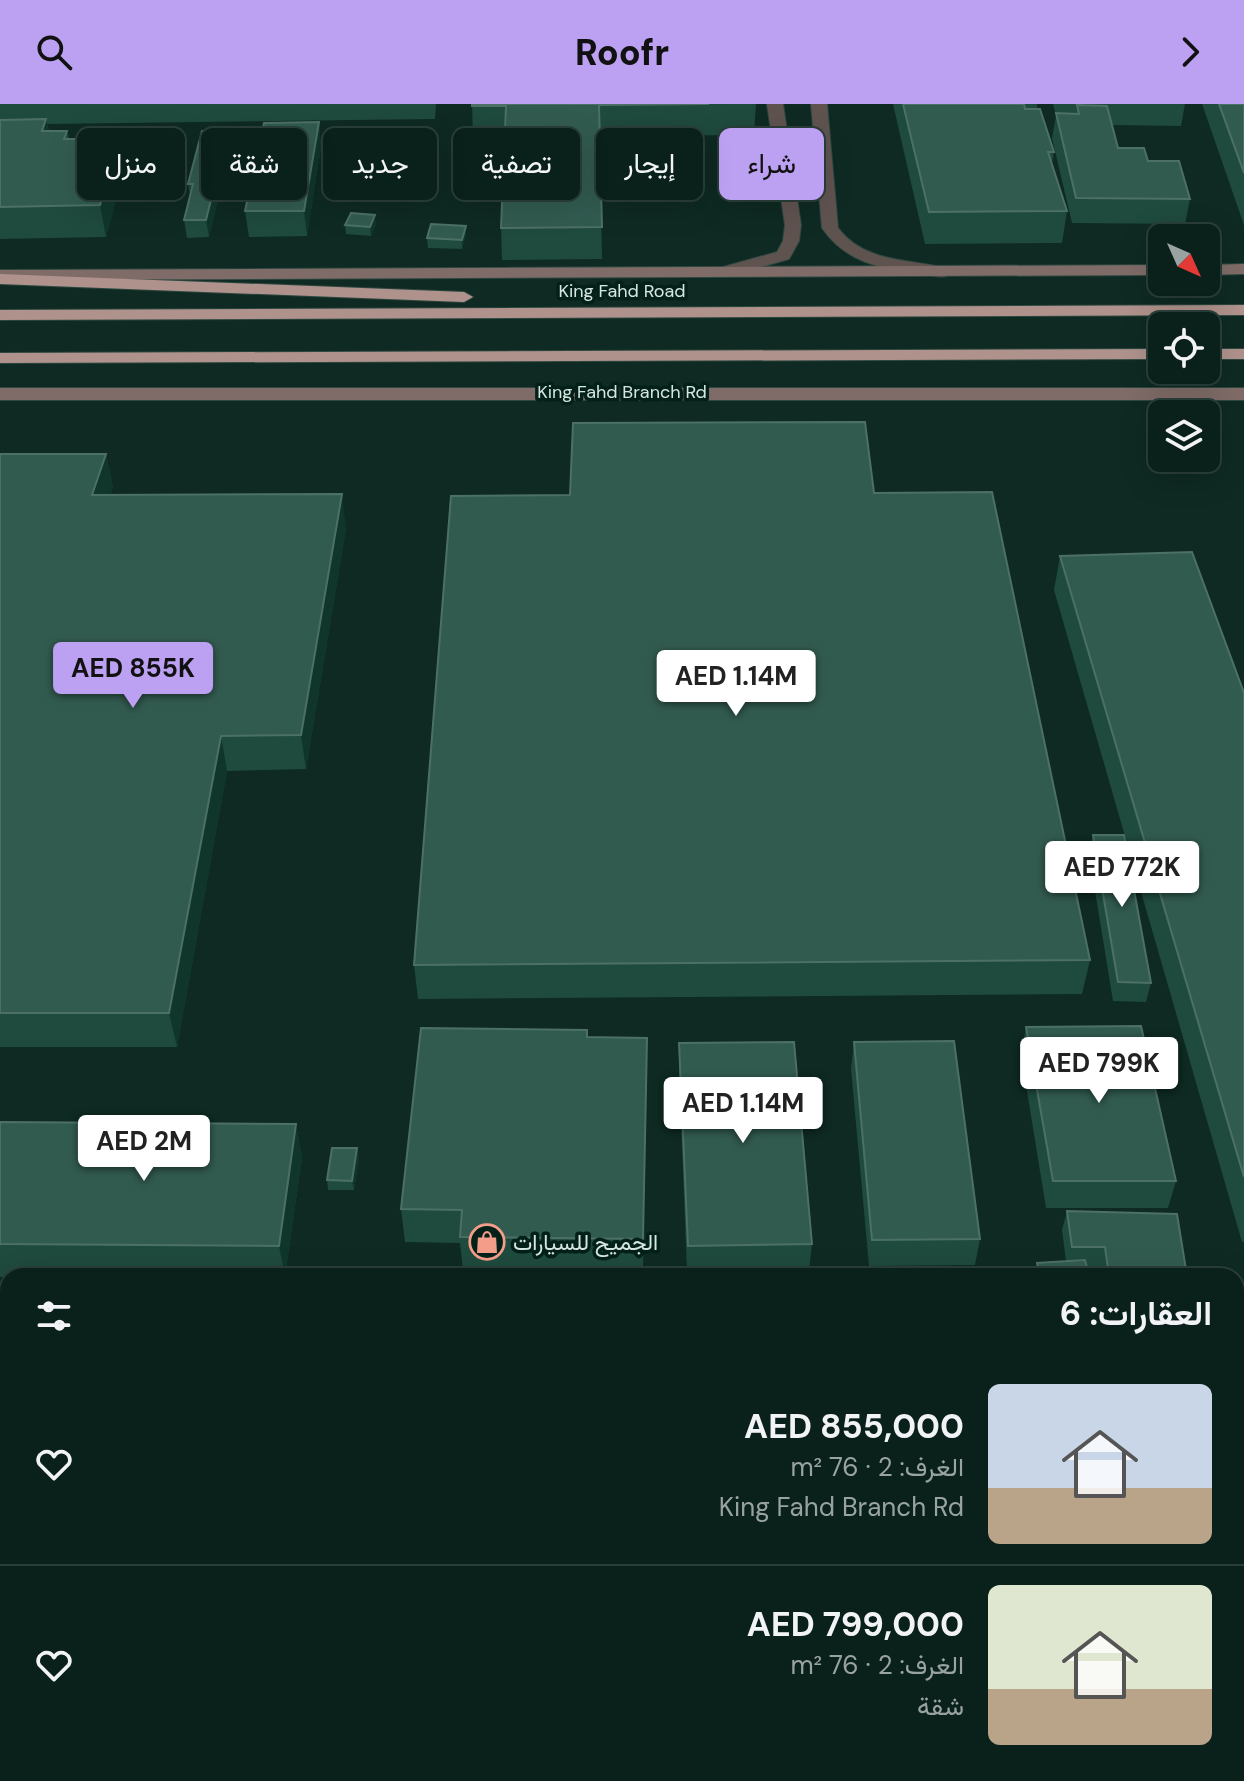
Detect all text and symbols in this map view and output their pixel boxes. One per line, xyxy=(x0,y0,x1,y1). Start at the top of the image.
text: Roofr xyxy=(575,29,669,76)
icon: search xyxy=(32,30,76,74)
icon: forward xyxy=(1168,30,1212,74)
chip: منزل xyxy=(77,128,185,200)
chip: شقة xyxy=(201,128,307,200)
chip: جديد xyxy=(323,128,437,200)
chip: تصفية xyxy=(453,128,580,200)
chip: إيجار xyxy=(596,128,703,200)
chip: شراء xyxy=(719,128,824,200)
north arrow xyxy=(1148,224,1220,296)
map controls xyxy=(1148,224,1220,472)
street label: King Fahd Road xyxy=(558,279,686,303)
button: locate xyxy=(1148,312,1220,384)
street label: King Fahd Branch Rd xyxy=(537,380,707,404)
button: layers xyxy=(1148,400,1220,472)
pin: AED 855K xyxy=(50,642,216,710)
pin: AED 1.14M xyxy=(644,650,828,718)
text: AED 855K xyxy=(71,651,195,685)
text: AED 1.14M xyxy=(675,659,797,693)
pin: AED 772K xyxy=(1039,841,1205,909)
text: AED 772K xyxy=(1063,850,1181,884)
pin: AED 799K xyxy=(1016,1037,1182,1105)
text: AED 799K xyxy=(1038,1046,1160,1080)
pin: AED 1.14M xyxy=(651,1077,835,1145)
text: AED 1.14M xyxy=(682,1086,804,1120)
pin: AED 2M xyxy=(79,1115,209,1183)
text: AED 2M xyxy=(96,1124,192,1158)
shop icon: الجميح للسيارات xyxy=(468,1223,506,1261)
place label: الجميح للسيارات xyxy=(513,1228,658,1257)
text: العقارات: 6 xyxy=(1060,1291,1212,1336)
icon: filters xyxy=(32,1294,76,1338)
text: AED 855,000 xyxy=(744,1404,964,1449)
icon: home xyxy=(1052,1416,1148,1512)
icon: heart xyxy=(32,1442,76,1486)
text: الغرف: 2 · 76 m² xyxy=(790,1450,964,1484)
text: King Fahd Branch Rd xyxy=(719,1490,964,1524)
text: AED 799,000 xyxy=(747,1602,964,1647)
icon: home xyxy=(1052,1617,1148,1713)
icon: heart xyxy=(32,1643,76,1687)
text: الغرف: 2 · 76 m² xyxy=(790,1648,964,1682)
text: شقة xyxy=(917,1689,964,1723)

